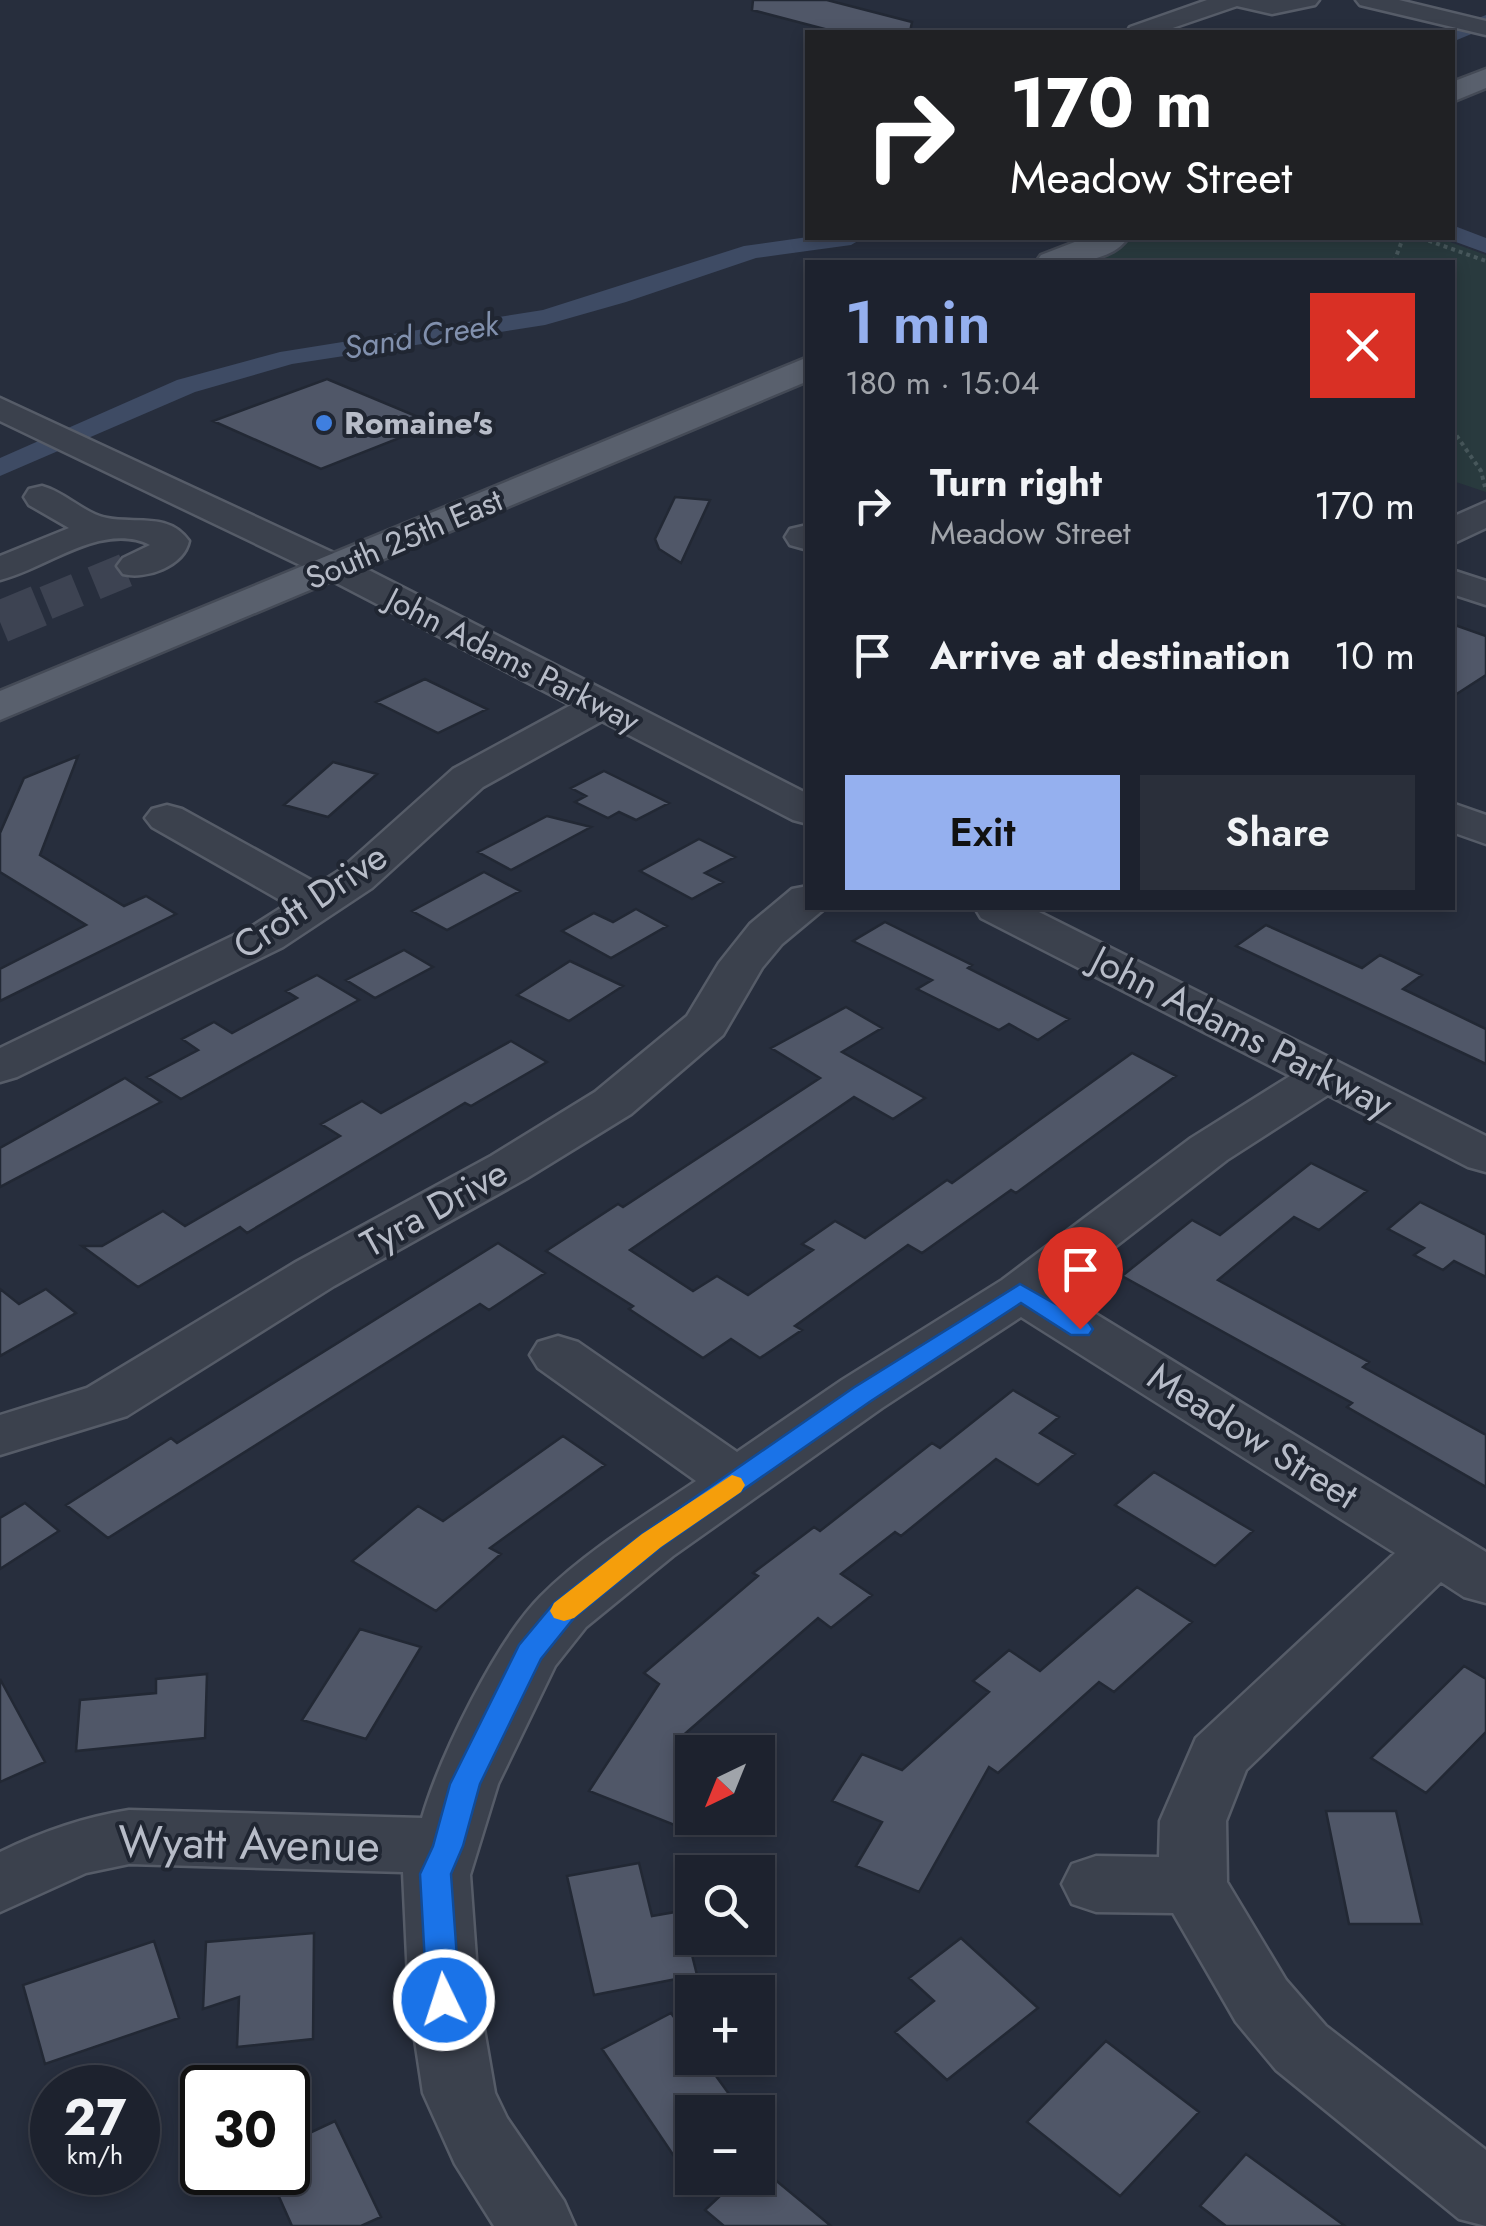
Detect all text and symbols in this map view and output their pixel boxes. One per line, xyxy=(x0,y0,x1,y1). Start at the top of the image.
text: 170 m xyxy=(1010,52,1213,153)
icon: right xyxy=(845,70,975,200)
text: Meadow Street xyxy=(1010,145,1292,210)
text: 1 min xyxy=(845,279,991,366)
button: close xyxy=(1310,293,1415,398)
water label: Sand Creek xyxy=(341,301,503,371)
text: 180 m · 15:04 xyxy=(845,360,1039,406)
place label: Romaine's xyxy=(344,400,493,446)
marker: Romaine's xyxy=(313,412,335,434)
text: Turn right xyxy=(930,455,1102,510)
street label: South 25th East xyxy=(298,477,510,601)
icon: right xyxy=(845,478,900,533)
text: 170 m xyxy=(1314,478,1415,533)
text: Meadow Street xyxy=(930,510,1131,556)
street label: John Adams Parkway xyxy=(375,574,649,744)
icon: arrive xyxy=(845,628,900,683)
text: Arrive at destination xyxy=(930,628,1291,683)
text: 10 m xyxy=(1334,628,1415,683)
button: Exit xyxy=(845,775,1120,890)
button: Share xyxy=(1140,775,1415,890)
street label: Croft Drive xyxy=(222,829,398,972)
street label: John Adams Parkway xyxy=(1078,930,1403,1131)
street label: Tyra Drive xyxy=(350,1145,517,1271)
pin xyxy=(1038,1227,1123,1330)
icon: arrive xyxy=(1053,1242,1108,1297)
street label: Meadow Street xyxy=(1138,1349,1369,1522)
north arrow xyxy=(675,1735,775,1835)
map controls xyxy=(675,1735,775,2195)
street label: Wyatt Avenue xyxy=(118,1809,380,1878)
button: search xyxy=(675,1855,775,1955)
position arrow xyxy=(392,1948,496,2052)
button: + xyxy=(675,1975,775,2075)
speed limit sign: 30 xyxy=(180,2065,310,2195)
text: 27 xyxy=(64,2081,126,2154)
button: − xyxy=(675,2095,775,2195)
text: km/h xyxy=(67,2137,123,2173)

